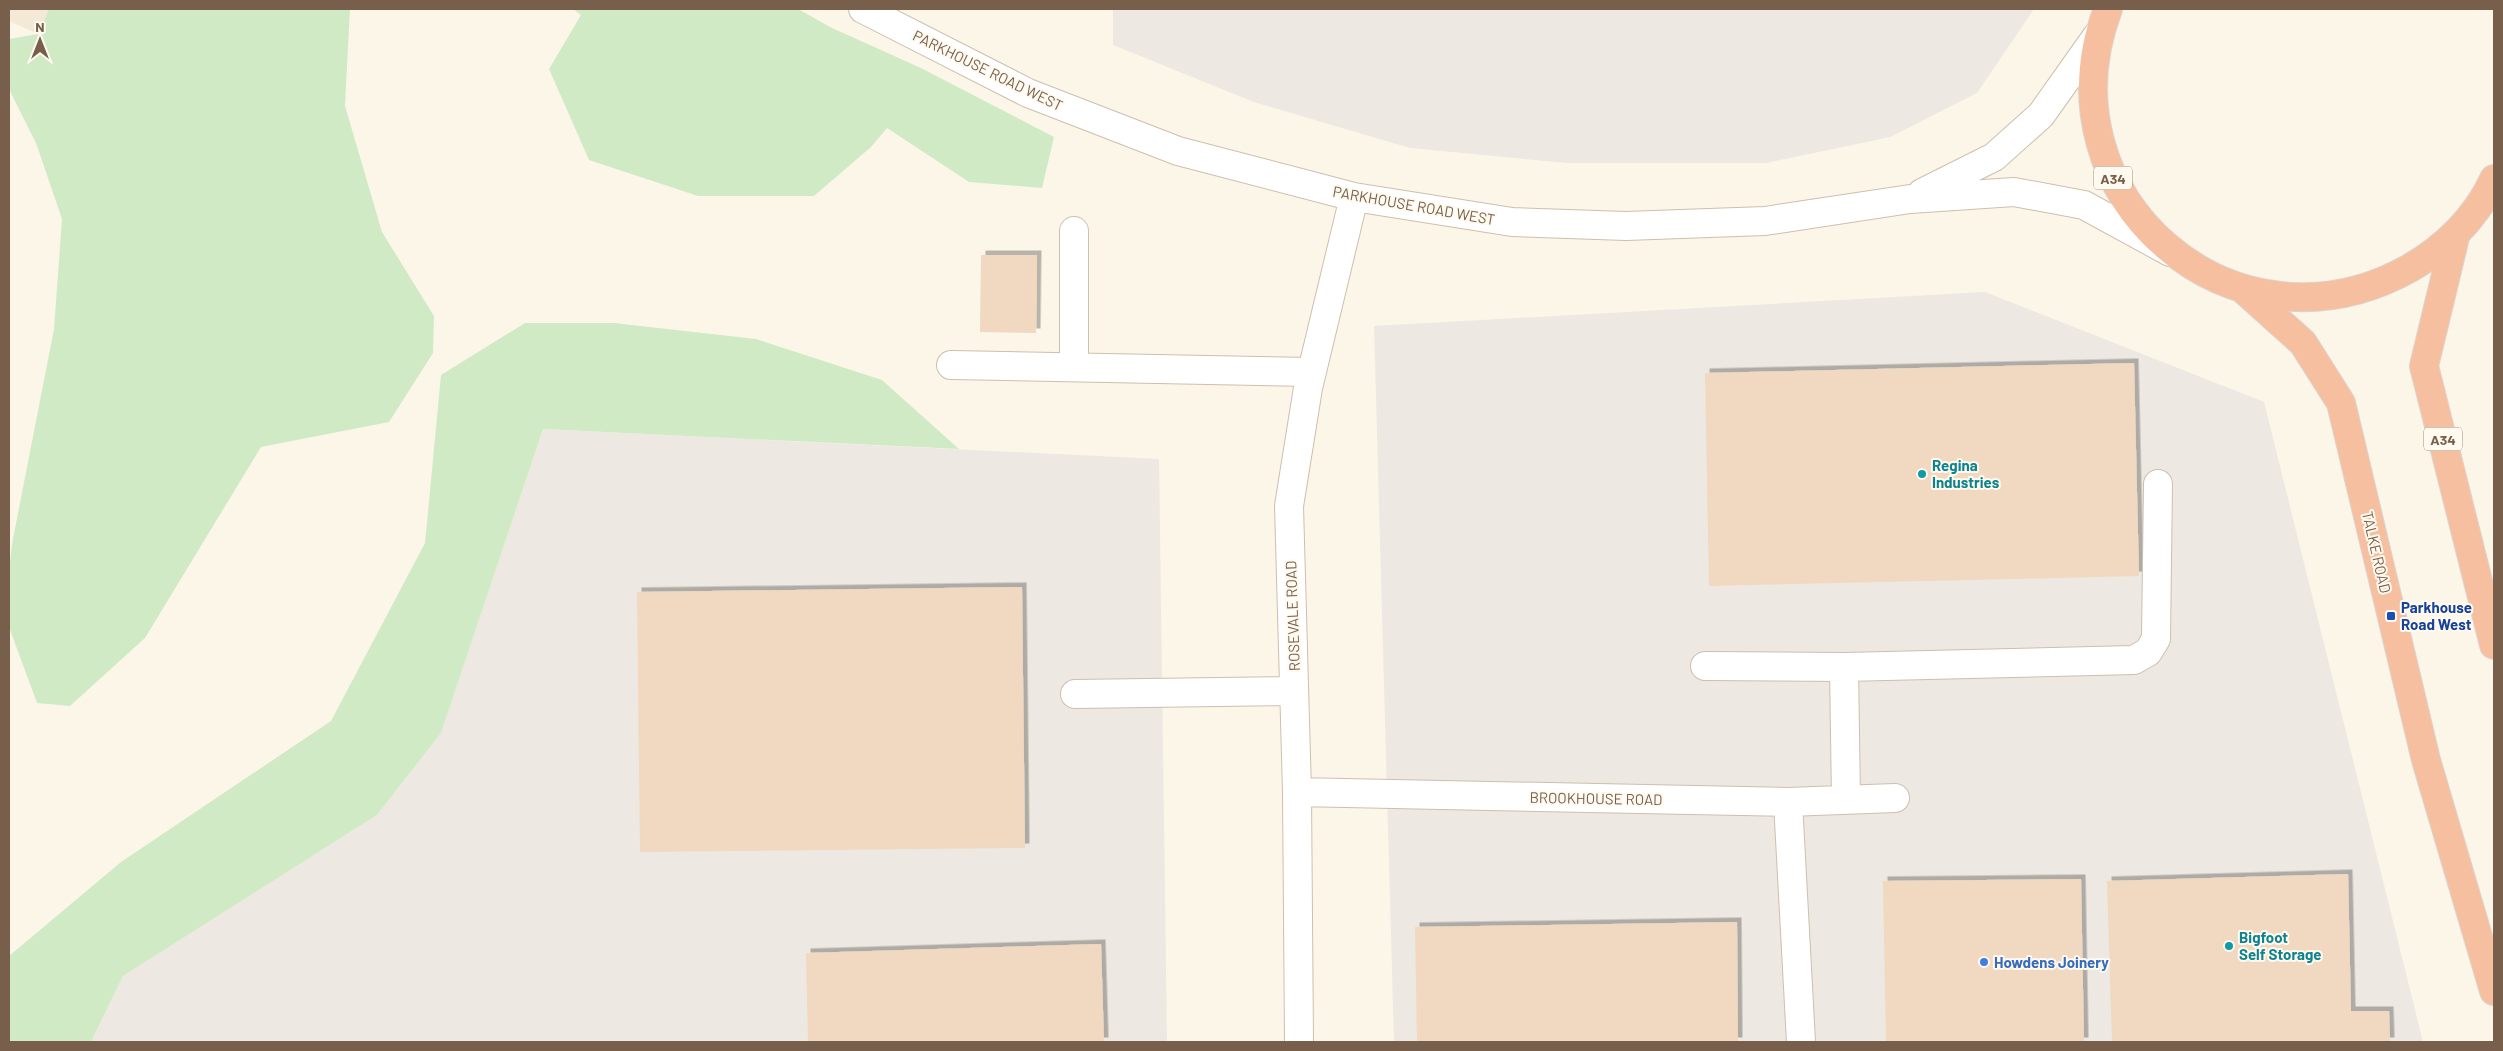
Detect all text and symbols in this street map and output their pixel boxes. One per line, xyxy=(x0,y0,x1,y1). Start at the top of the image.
north arrow xyxy=(15,15,65,65)
text: N xyxy=(35,18,45,35)
street label: PARKHOUSE ROAD WEST xyxy=(910,26,1066,114)
road number: A34 xyxy=(2094,167,2132,190)
street label: PARKHOUSE ROAD WEST xyxy=(1331,182,1497,228)
road number: A34 xyxy=(2424,428,2462,450)
place label: Regina Industries xyxy=(1932,456,2000,491)
marker: Regina Industries xyxy=(1916,468,1928,480)
street label: TALKE ROAD xyxy=(2359,509,2395,595)
street label: ROSEVALE ROAD xyxy=(1281,560,1303,672)
place label: Parkhouse Road West xyxy=(2401,598,2472,633)
marker: Parkhouse Road West xyxy=(2385,610,2397,622)
street label: BROOKHOUSE ROAD xyxy=(1529,788,1663,808)
place label: Bigfoot Self Storage xyxy=(2239,928,2322,963)
marker: Bigfoot Self Storage xyxy=(2223,940,2235,952)
place label: Howdens Joinery xyxy=(1994,953,2109,971)
marker: Howdens Joinery xyxy=(1978,956,1990,968)

